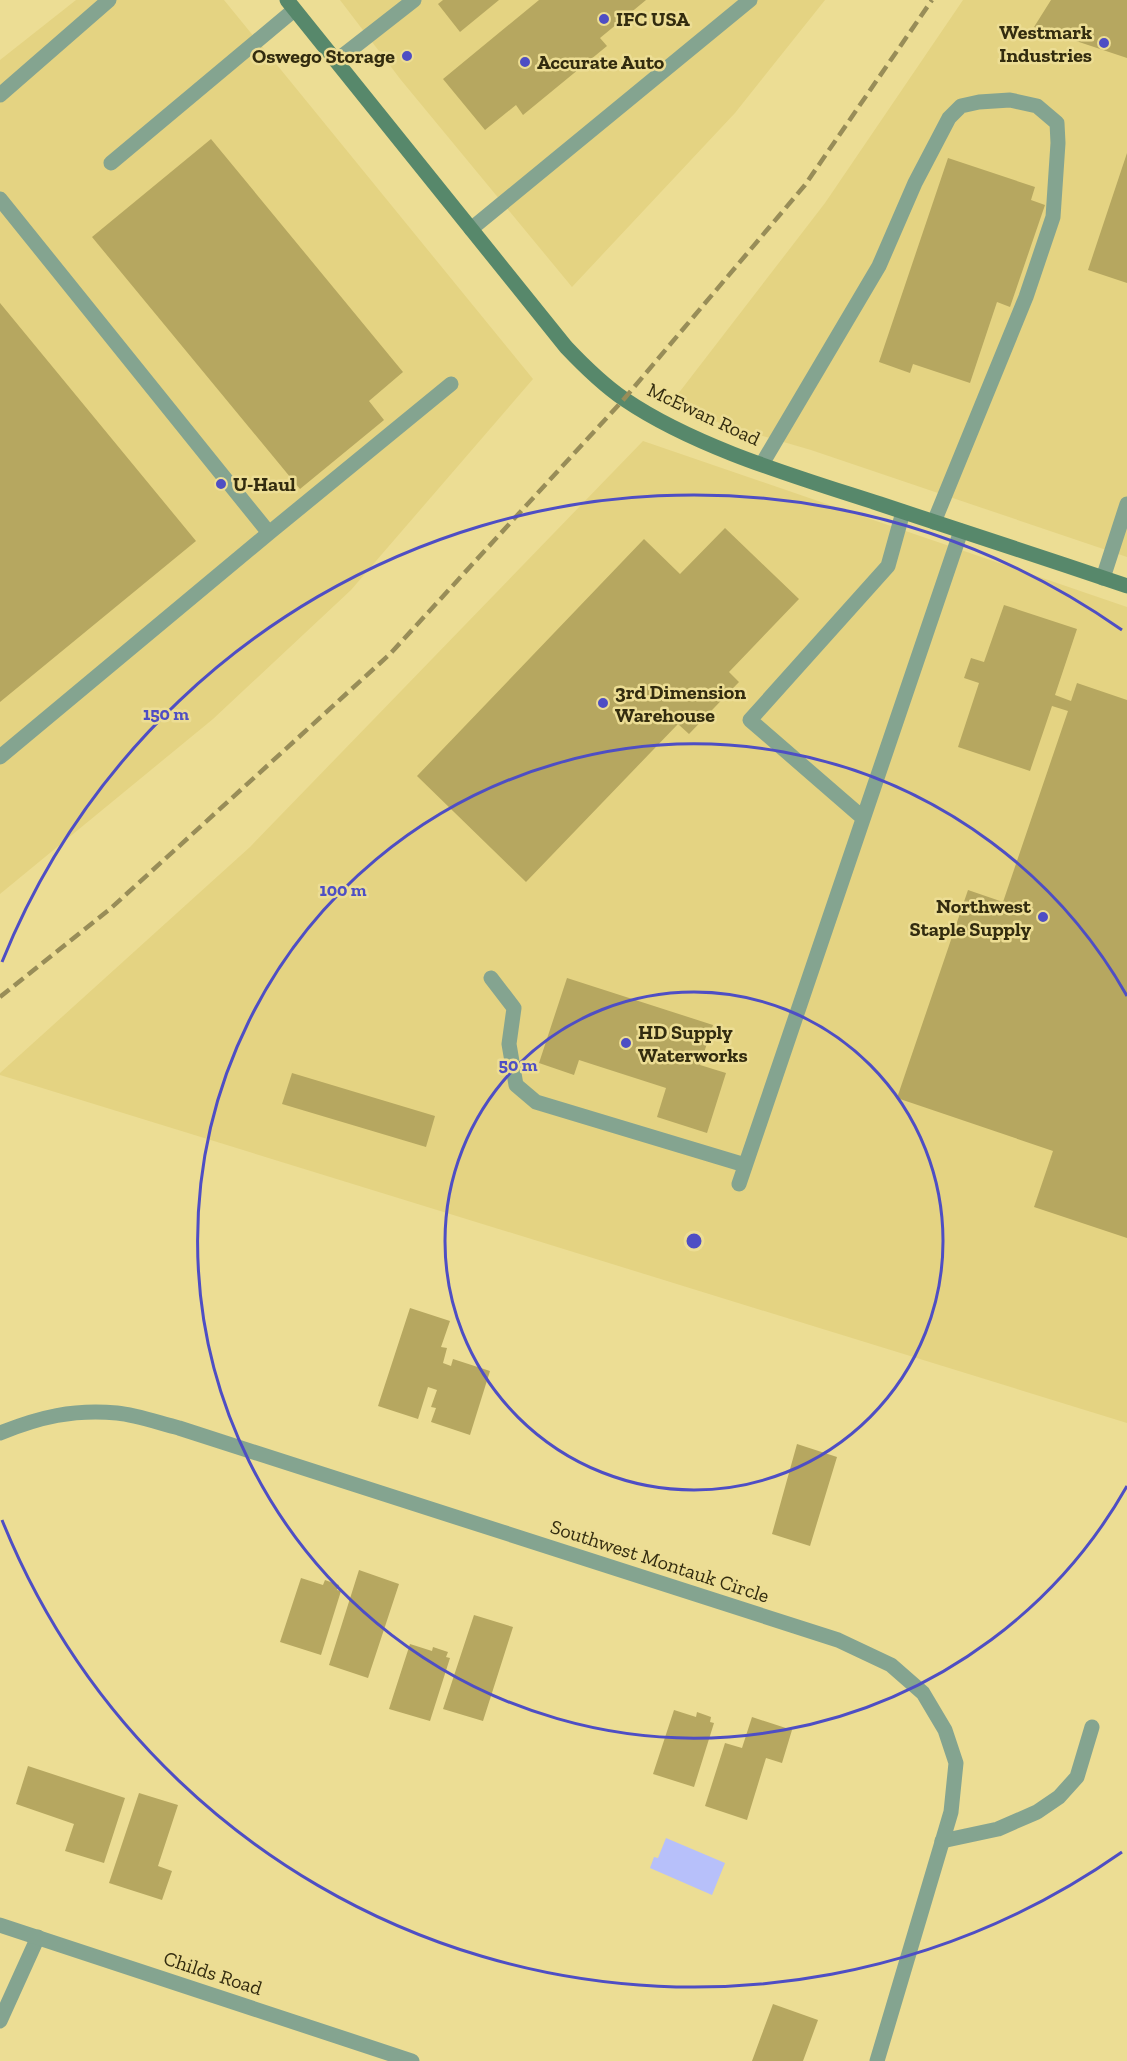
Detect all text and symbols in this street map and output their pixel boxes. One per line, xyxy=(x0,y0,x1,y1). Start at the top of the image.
place label: IFC USA xyxy=(616,7,690,31)
marker: IFC USA xyxy=(597,12,611,26)
place label: Westmark Industries xyxy=(999,20,1092,67)
marker: Westmark Industries xyxy=(1097,36,1111,50)
place label: Oswego Storage xyxy=(252,44,395,68)
marker: Oswego Storage xyxy=(400,49,414,63)
place label: Accurate Auto xyxy=(537,50,665,74)
marker: Accurate Auto xyxy=(518,55,532,69)
street label: McEwan Road xyxy=(644,377,764,451)
place label: U-Haul xyxy=(233,472,296,496)
marker: U-Haul xyxy=(214,477,228,491)
place label: 3rd Dimension Warehouse xyxy=(615,680,746,727)
marker: 3rd Dimension Warehouse xyxy=(596,696,610,710)
text: 150 m xyxy=(143,703,189,725)
text: 100 m xyxy=(319,879,367,901)
place label: Northwest Staple Supply xyxy=(910,894,1032,941)
marker: Northwest Staple Supply xyxy=(1036,910,1050,924)
place label: HD Supply Waterworks xyxy=(638,1020,748,1067)
marker: HD Supply Waterworks xyxy=(619,1036,633,1050)
text: 50 m xyxy=(499,1054,538,1076)
centre of rings xyxy=(684,1231,704,1251)
street label: Southwest Montauk Circle xyxy=(548,1514,772,1608)
street label: Childs Road xyxy=(161,1946,265,2000)

